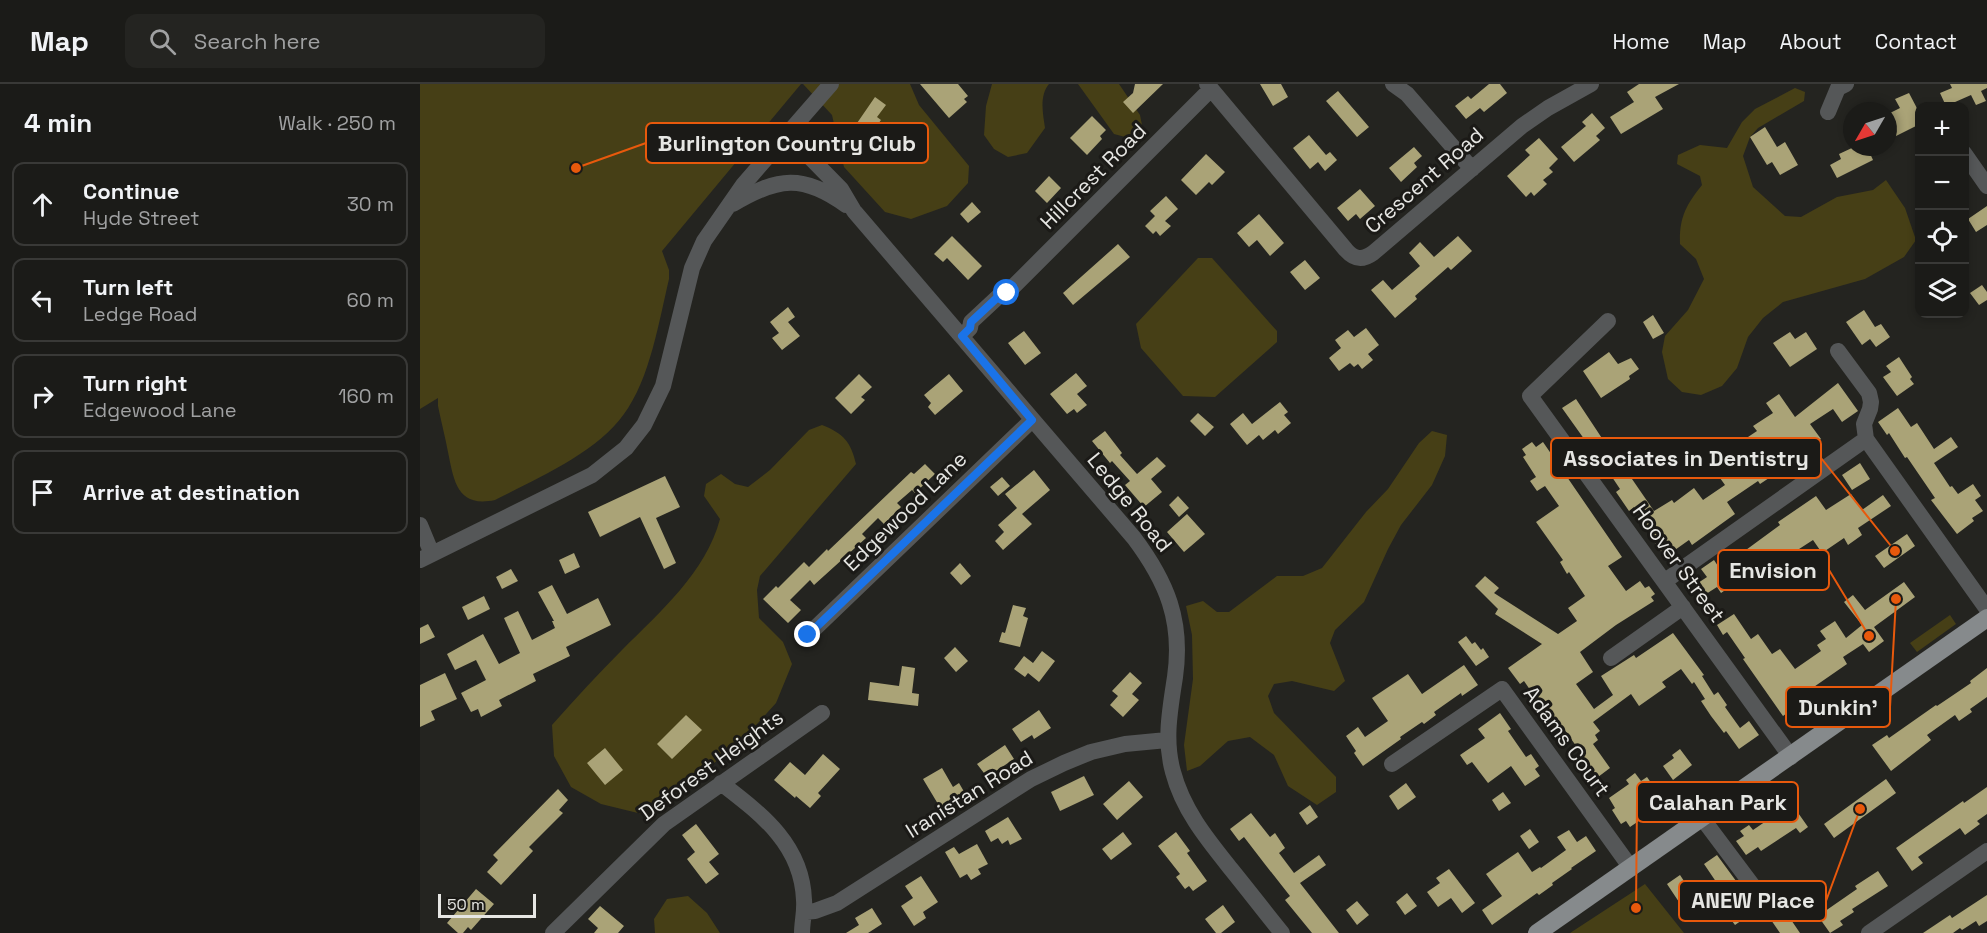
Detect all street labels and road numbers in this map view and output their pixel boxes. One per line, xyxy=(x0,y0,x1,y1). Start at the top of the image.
street label: Hillcrest Road xyxy=(1034,117,1152,235)
street label: Crescent Road xyxy=(1359,121,1489,239)
street label: Edgewood Lane xyxy=(838,445,972,577)
street label: Ledge Road xyxy=(1082,447,1178,557)
street label: Hoover Street xyxy=(1627,498,1731,628)
street label: Adams Court xyxy=(1518,680,1616,802)
street label: Deforest Heights xyxy=(634,704,788,826)
street label: Iranistan Road xyxy=(900,744,1038,844)

